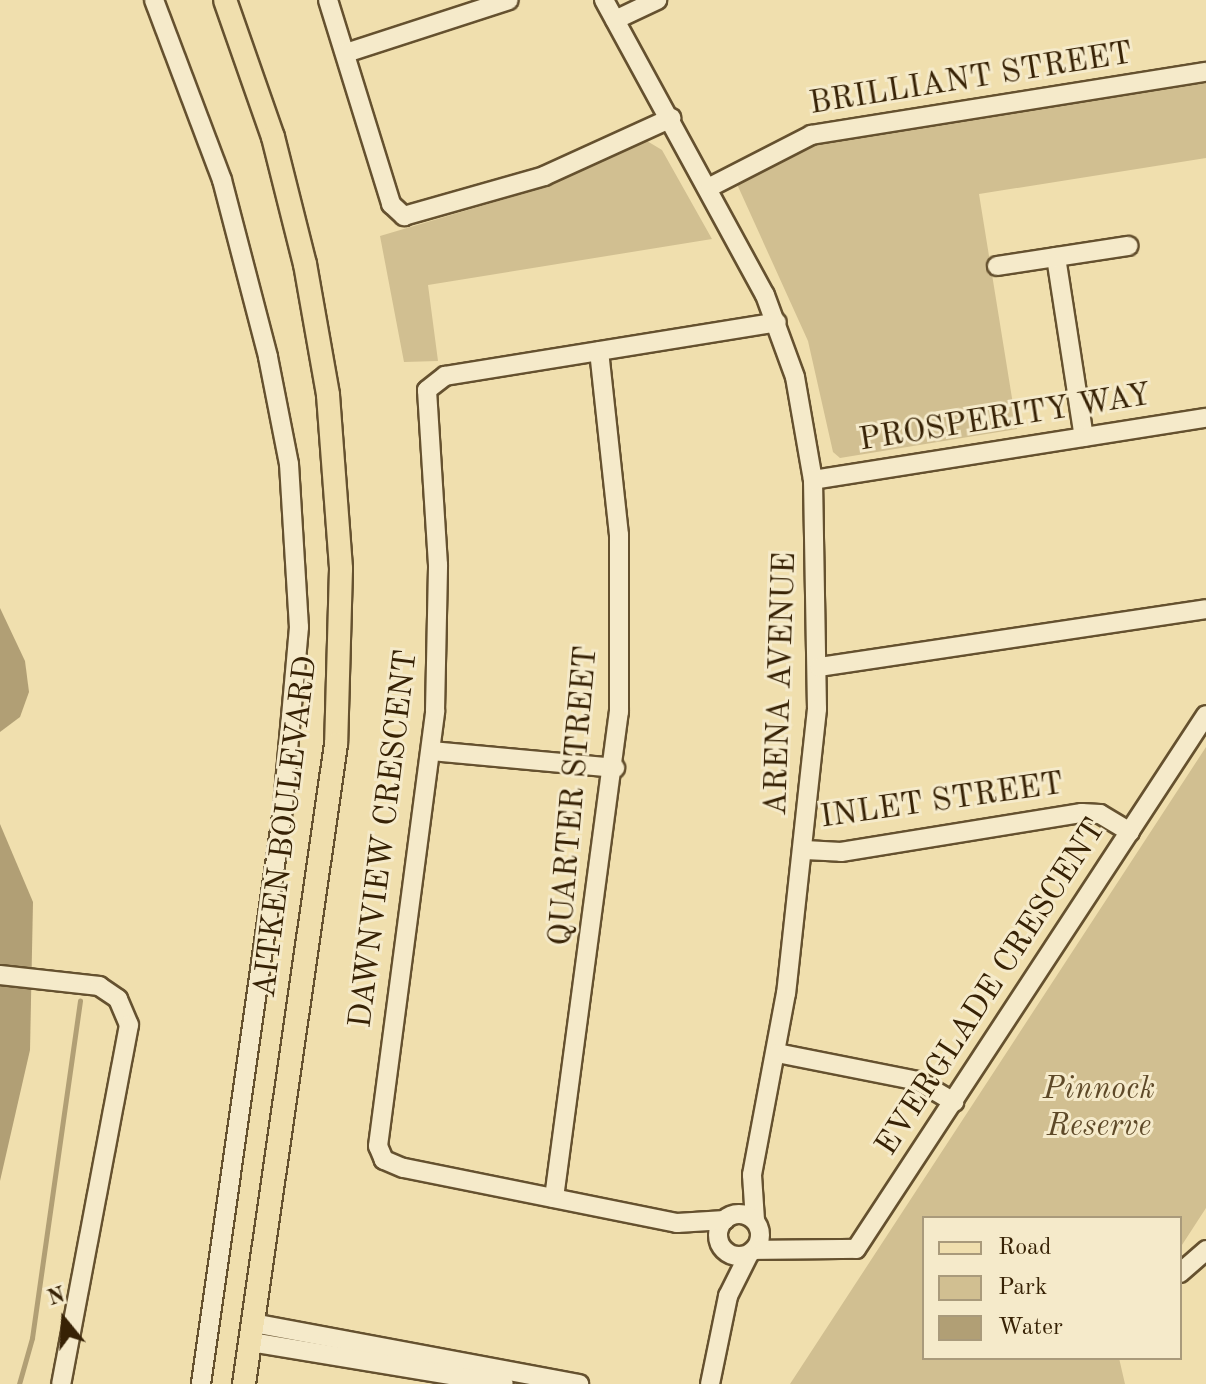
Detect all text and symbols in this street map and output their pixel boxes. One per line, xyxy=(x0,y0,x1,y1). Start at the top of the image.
street label: BRILLIANT STREET xyxy=(807,35,1135,125)
street label: PROSPERITY WAY xyxy=(856,377,1154,461)
street label: ARENA AVENUE xyxy=(758,551,806,817)
street label: QUARTER STREET xyxy=(543,644,607,948)
street label: DAWNVIEW CRESCENT xyxy=(343,648,427,1030)
street label: AITKEN BOULEVARD xyxy=(247,654,327,1000)
street label: INLET STREET xyxy=(818,766,1066,838)
street label: EVERGLADE CRESCENT xyxy=(869,812,1115,1164)
park label: Pinnock Reserve xyxy=(1043,1072,1155,1147)
legend xyxy=(922,1216,1182,1360)
text: Road xyxy=(998,1236,1051,1260)
text: Park xyxy=(998,1276,1047,1300)
north arrow xyxy=(24,1280,104,1360)
text: N xyxy=(45,1284,68,1310)
text: Water xyxy=(998,1316,1063,1340)

